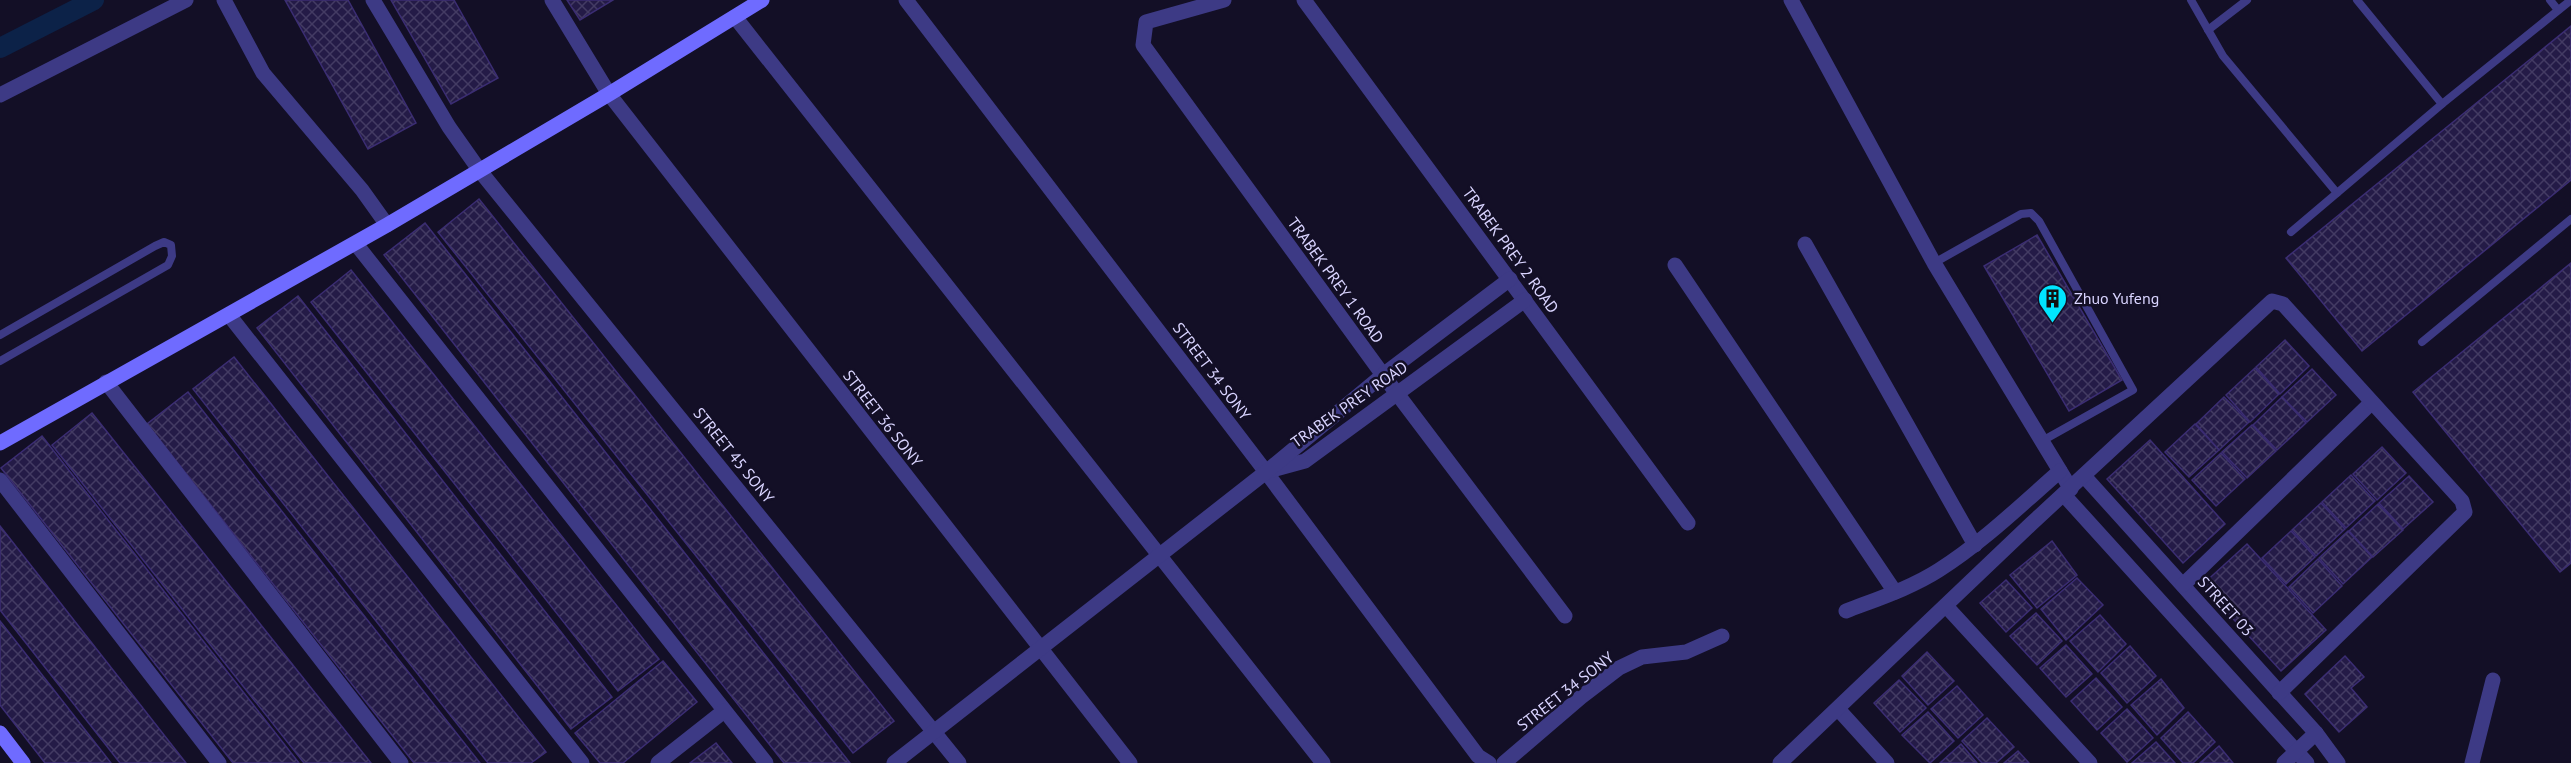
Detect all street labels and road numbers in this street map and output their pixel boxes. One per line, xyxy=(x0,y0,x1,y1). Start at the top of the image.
street label: TRABEK PREY 2 ROAD xyxy=(1459,183,1563,317)
street label: TRABEK PREY 1 ROAD xyxy=(1284,213,1388,347)
street label: STREET 34 SONY xyxy=(1169,318,1255,424)
street label: TRABEK PREY ROAD xyxy=(1287,356,1411,452)
street label: STREET 36 SONY xyxy=(839,366,927,470)
street label: STREET 45 SONY xyxy=(689,403,779,507)
street label: STREET 03 xyxy=(2194,572,2258,640)
street label: STREET 34 SONY xyxy=(1513,647,1617,735)

